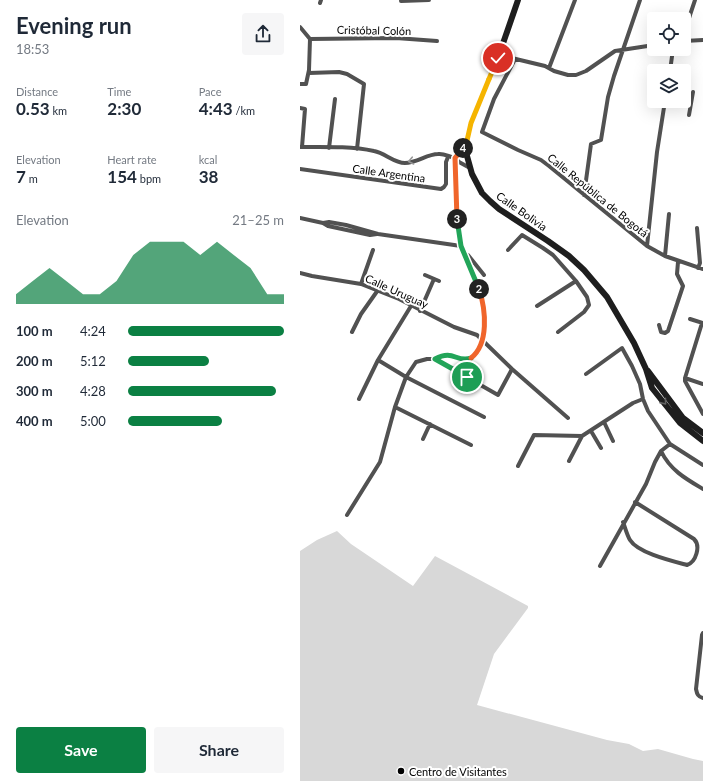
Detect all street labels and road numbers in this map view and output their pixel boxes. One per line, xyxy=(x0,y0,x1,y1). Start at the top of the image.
street label: Cristóbal Colón xyxy=(337,23,411,37)
street label: Calle República de Bogotá xyxy=(545,150,651,240)
street label: Calle Argentina xyxy=(352,161,426,185)
street label: Calle Bolivia xyxy=(494,189,550,233)
street label: Calle Uruguay xyxy=(363,271,431,311)

